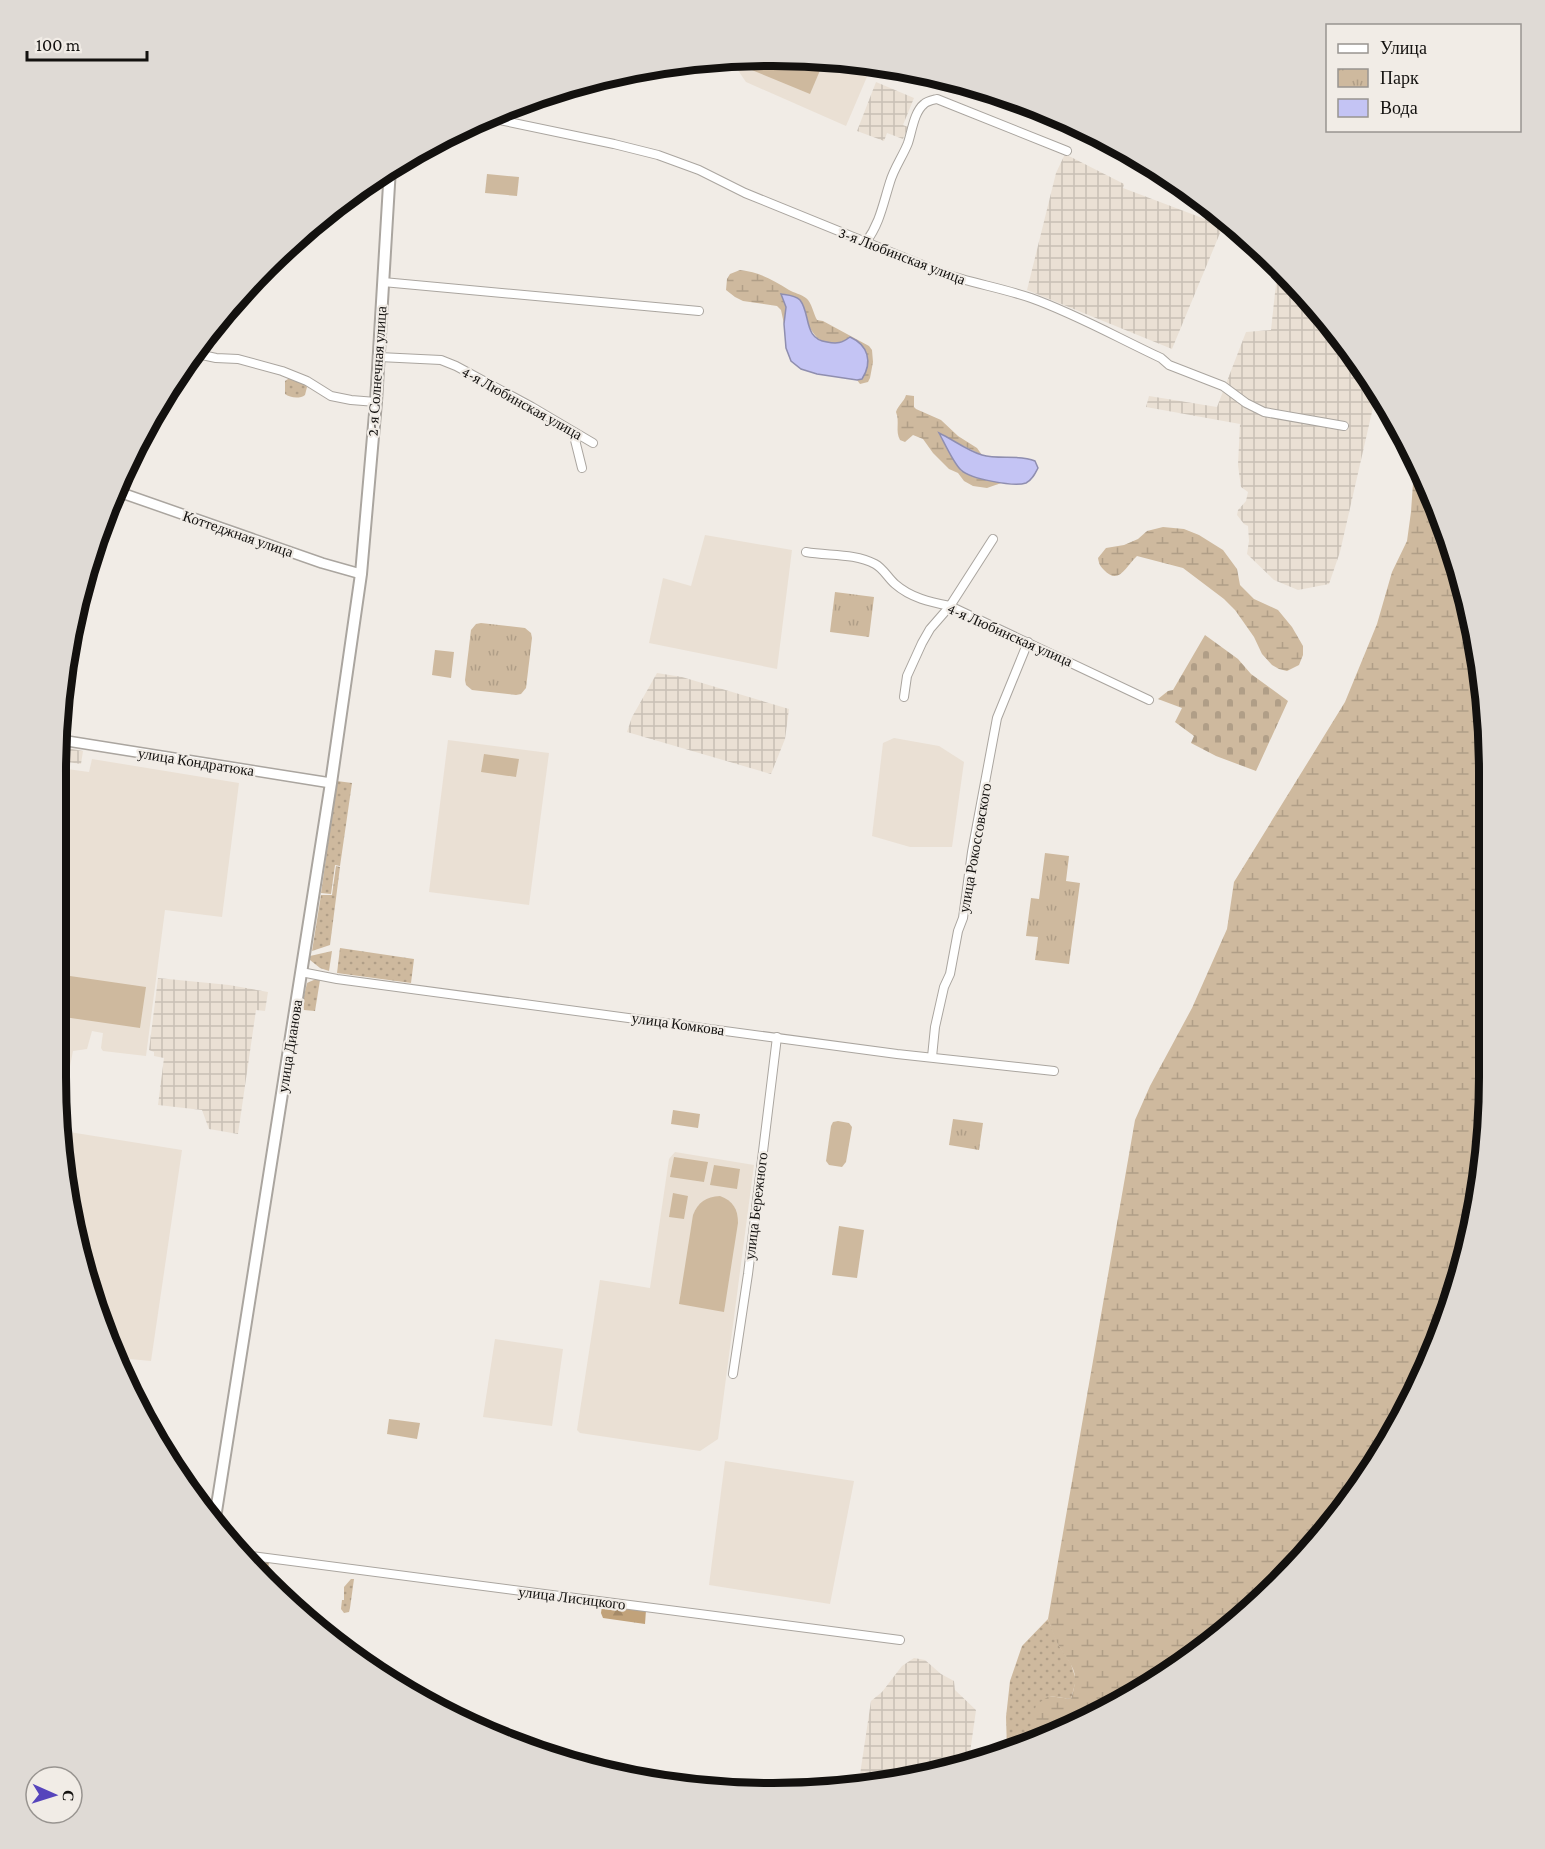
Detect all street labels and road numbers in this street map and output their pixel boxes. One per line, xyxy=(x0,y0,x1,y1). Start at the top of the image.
street label: 3-я Любинская улица xyxy=(836,224,968,288)
street label: 2-я Солнечная улица xyxy=(364,305,390,437)
street label: 4-я Любинская улица xyxy=(459,363,585,443)
street label: Коттеджная улица xyxy=(181,508,296,560)
street label: 4-я Любинская улица xyxy=(945,600,1075,670)
street label: улица Кондратюка xyxy=(137,745,256,779)
street label: улица Рокоссовского xyxy=(956,782,994,914)
street label: улица Дианова xyxy=(275,998,305,1094)
street label: улица Комкова xyxy=(631,1010,726,1038)
street label: улица Бережного xyxy=(741,1151,771,1261)
street label: улица Лисицкого xyxy=(517,1583,627,1613)

